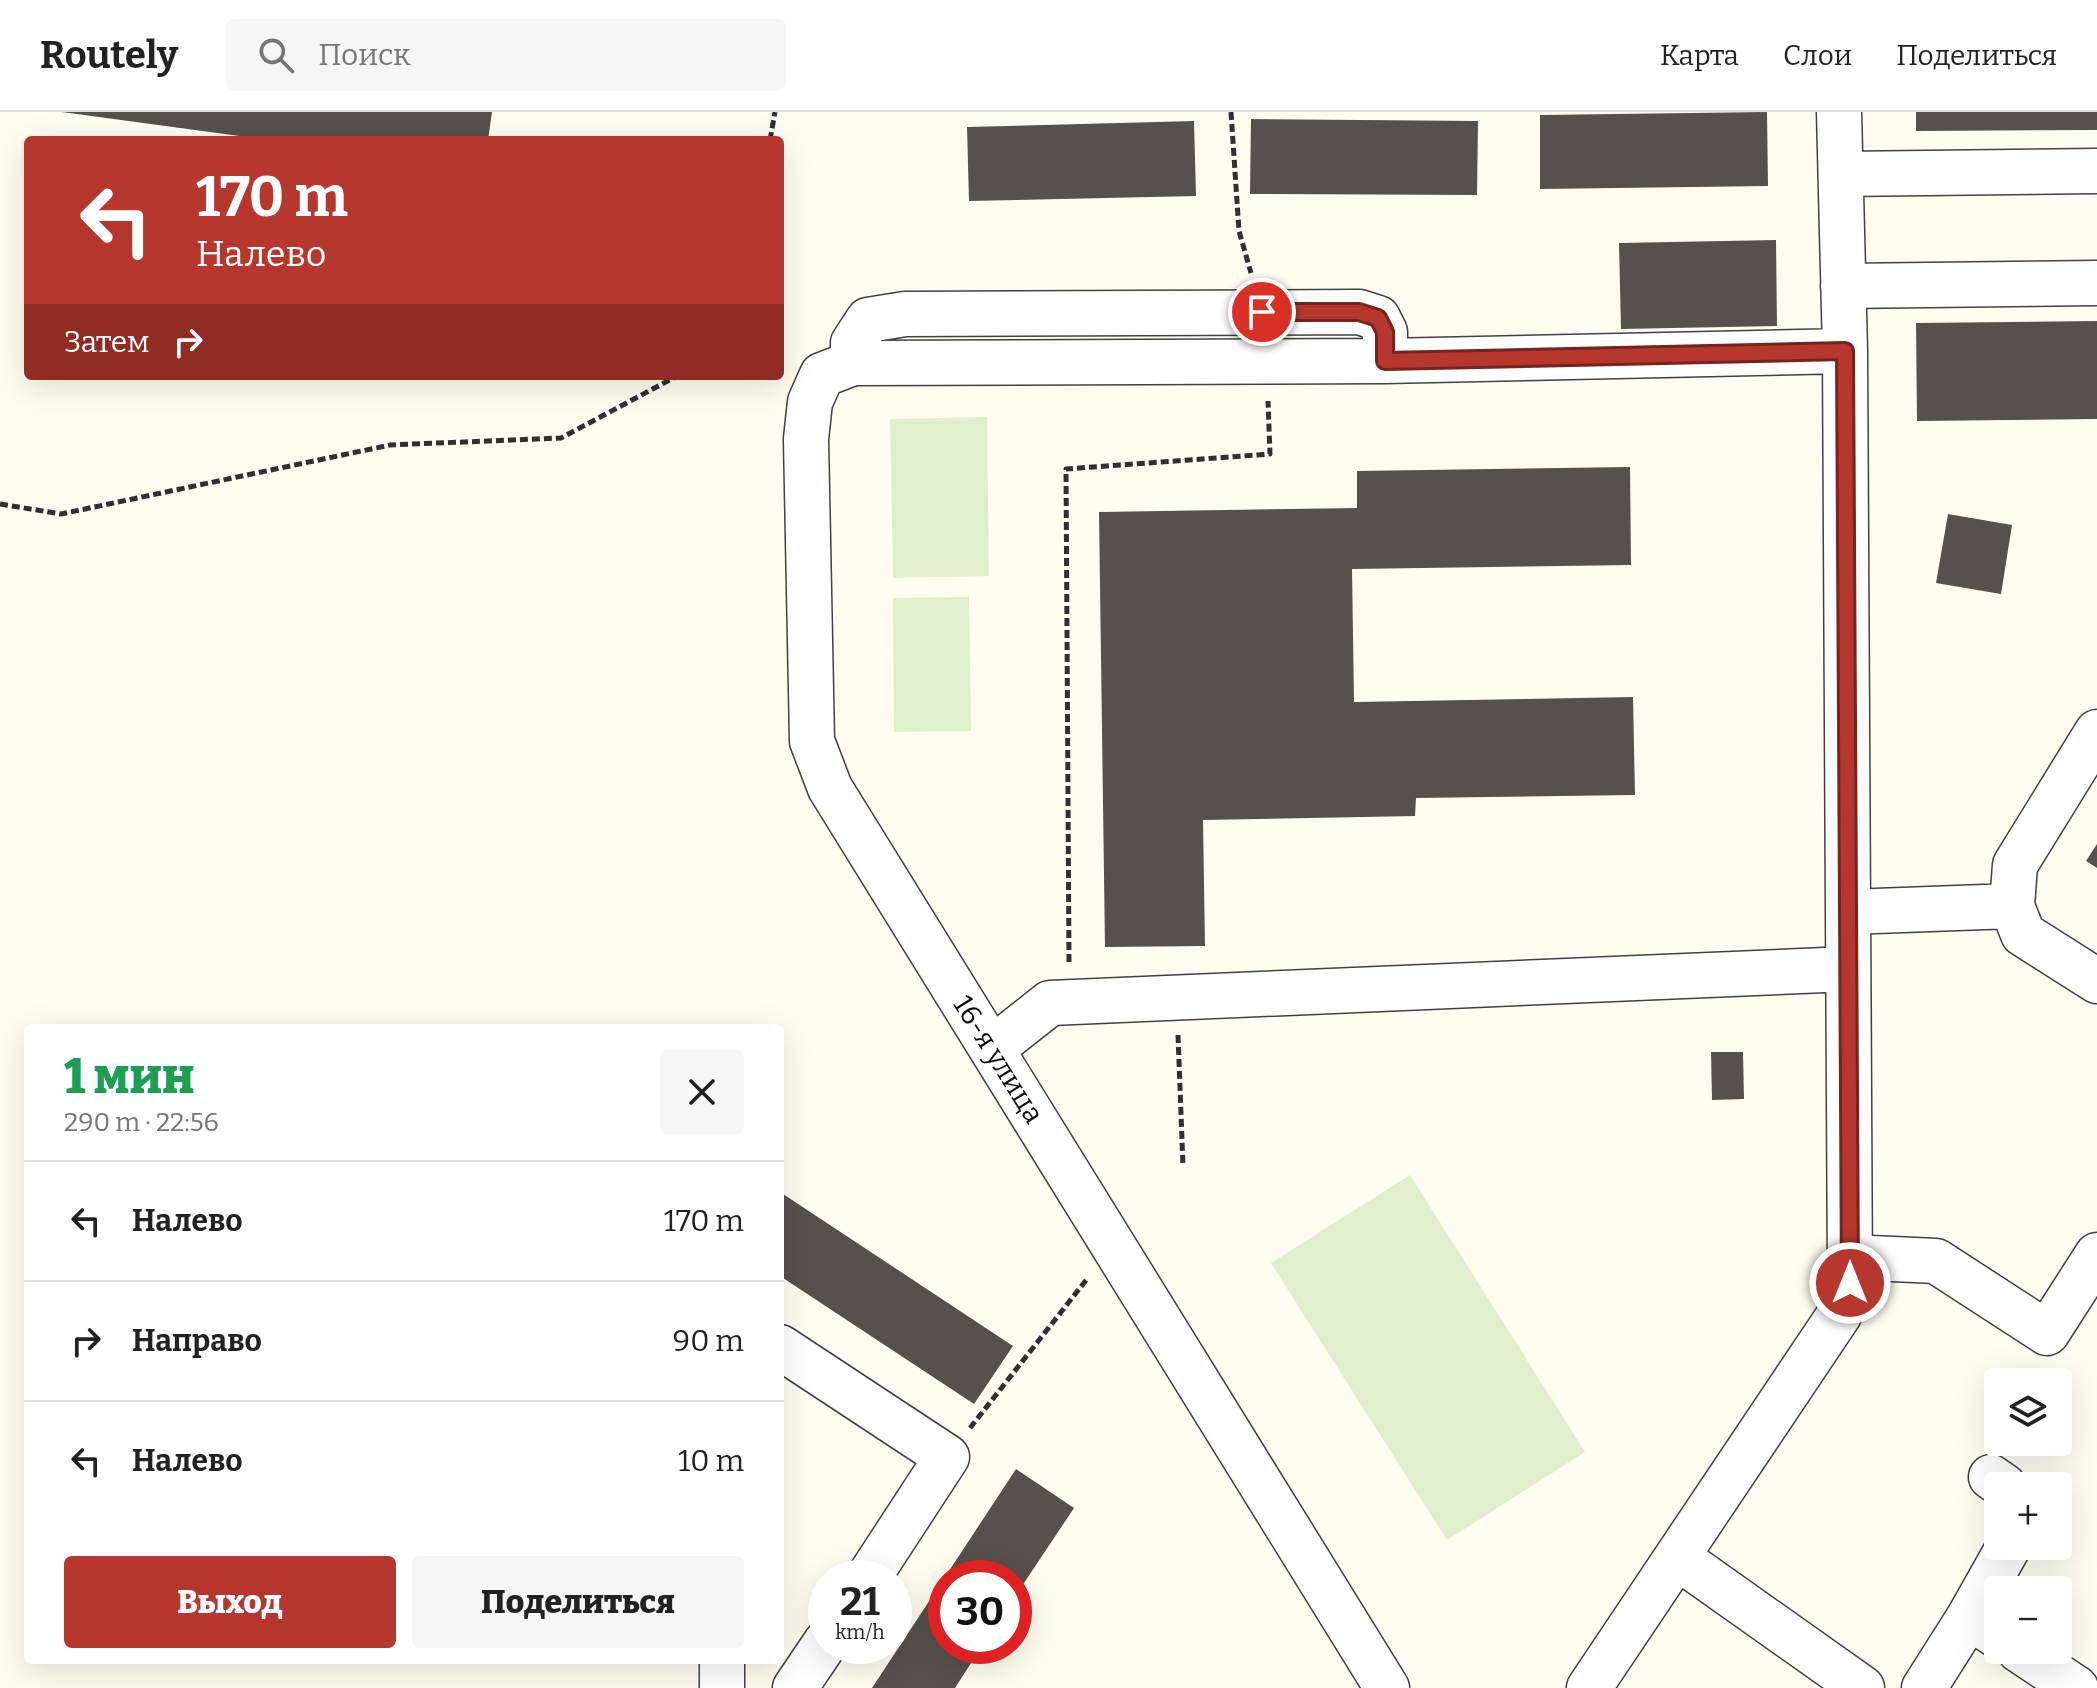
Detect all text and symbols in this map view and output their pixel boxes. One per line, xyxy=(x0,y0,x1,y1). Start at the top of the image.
search box xyxy=(226,19,786,91)
text: Routely xyxy=(40,32,178,78)
icon: search xyxy=(254,33,298,77)
text: Поиск xyxy=(318,37,411,73)
text: Карта xyxy=(1660,39,1739,72)
text: Слои xyxy=(1783,39,1852,72)
text: Поделиться xyxy=(1896,39,2057,72)
text: 170 m xyxy=(196,164,348,231)
icon: left xyxy=(64,168,168,272)
text: Налево xyxy=(196,232,327,276)
pin xyxy=(1228,278,1296,346)
icon: arrive xyxy=(1240,290,1284,334)
icon: right xyxy=(166,320,210,364)
text: Затем xyxy=(64,324,150,360)
street label: 16-я улица xyxy=(946,989,1051,1129)
text: 1 мин xyxy=(64,1048,195,1106)
button: close xyxy=(660,1050,744,1134)
text: 290 m · 22:56 xyxy=(64,1107,219,1138)
icon: left xyxy=(64,1199,108,1243)
text: Налево xyxy=(132,1203,243,1239)
text: 170 m xyxy=(664,1203,744,1239)
position arrow xyxy=(1808,1241,1892,1325)
icon: right xyxy=(64,1319,108,1363)
text: Направо xyxy=(132,1323,262,1359)
text: 90 m xyxy=(673,1323,744,1359)
map controls xyxy=(1984,1368,2072,1664)
button: layers xyxy=(1984,1368,2072,1456)
icon: left xyxy=(64,1439,108,1483)
text: Налево xyxy=(132,1443,243,1479)
text: 10 m xyxy=(678,1443,744,1479)
button: + xyxy=(1984,1472,2072,1560)
button: Выход xyxy=(64,1556,396,1648)
button: Поделиться xyxy=(412,1556,744,1648)
speed limit sign: 30 xyxy=(928,1560,1032,1664)
button: − xyxy=(1984,1576,2072,1664)
text: 21 xyxy=(840,1578,880,1626)
text: km/h xyxy=(835,1620,885,1644)

